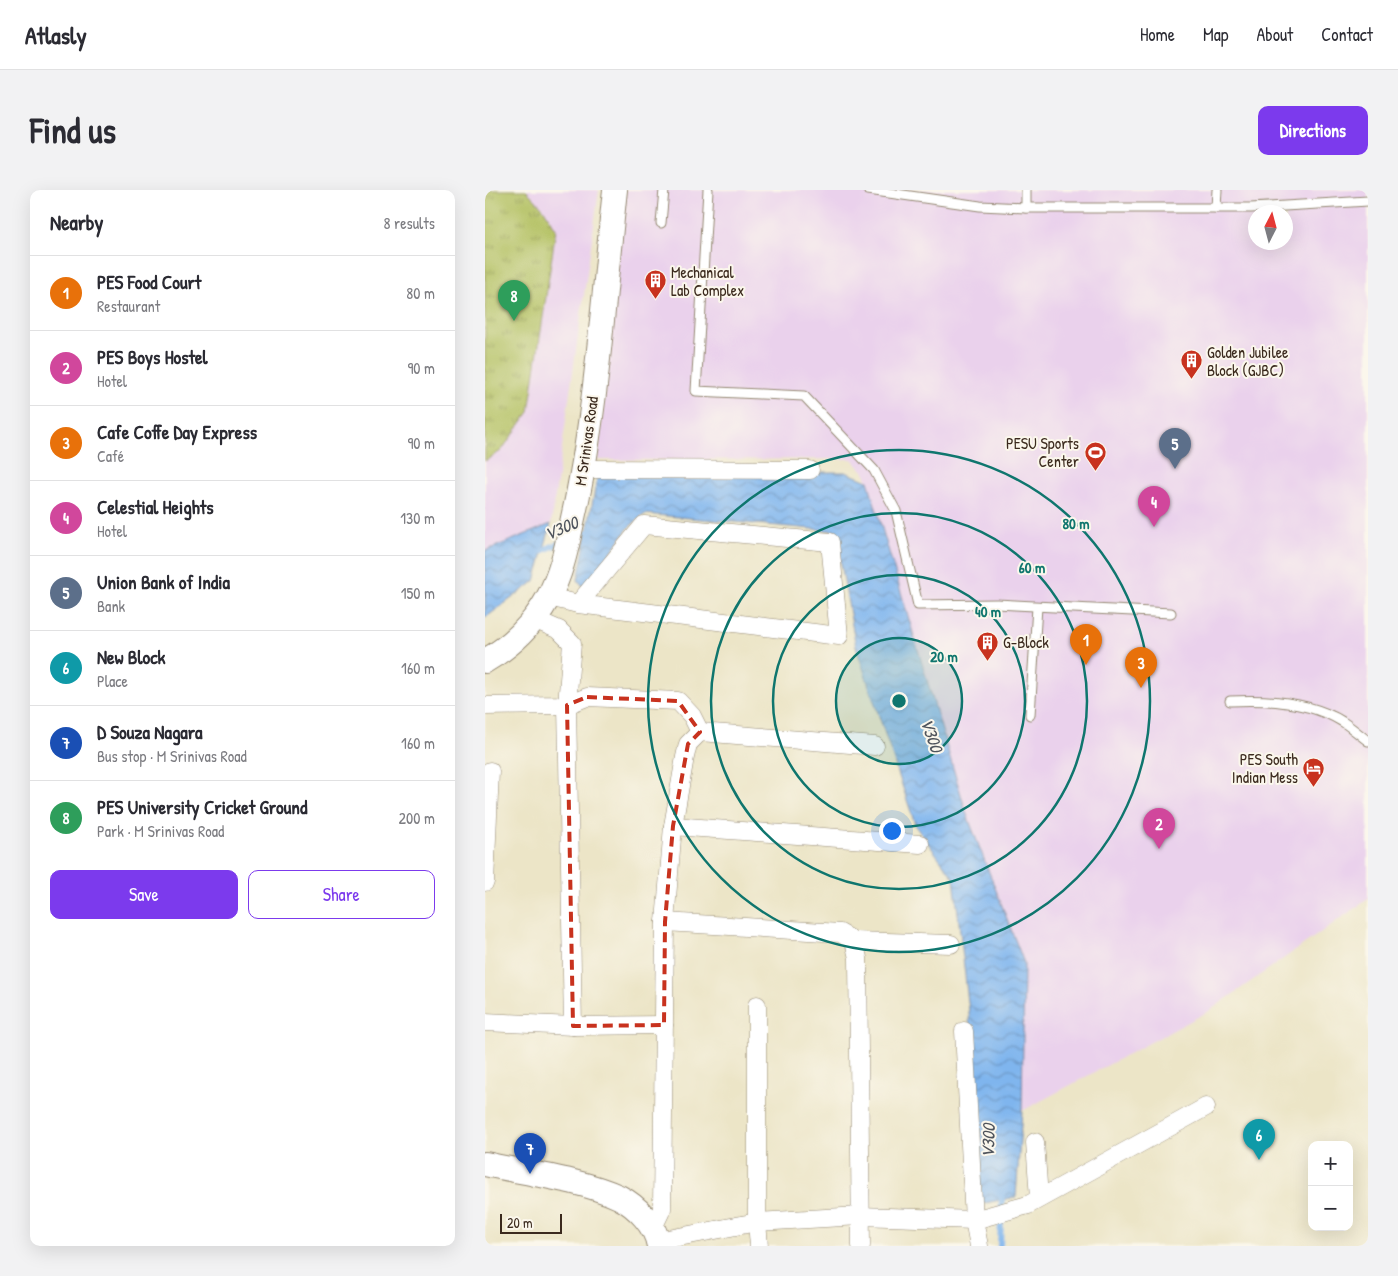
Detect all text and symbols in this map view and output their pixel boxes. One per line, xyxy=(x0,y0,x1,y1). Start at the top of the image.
text: Atlasly xyxy=(25,19,87,51)
text: Home xyxy=(1140,22,1175,47)
text: Map xyxy=(1203,22,1228,47)
text: About xyxy=(1256,22,1293,47)
text: Contact xyxy=(1321,22,1373,47)
button: Directions xyxy=(1258,106,1368,155)
text: Find us xyxy=(30,107,116,154)
north arrow xyxy=(1248,205,1293,250)
text: Nearby xyxy=(50,208,103,237)
text: 8 results xyxy=(383,212,435,234)
place label: Mechanical Lab Complex xyxy=(671,261,744,301)
text: PES Food Court xyxy=(97,269,201,295)
building icon: Mechanical Lab Complex xyxy=(643,269,667,300)
pin: 8 xyxy=(498,280,530,321)
text: 1 xyxy=(63,282,69,304)
text: 80 m xyxy=(406,282,435,304)
text: Restaurant xyxy=(97,295,160,317)
place label: Golden Jubilee Block (GJBC) xyxy=(1207,341,1289,381)
text: PES Boys Hostel xyxy=(97,344,208,370)
building icon: Golden Jubilee Block (GJBC) xyxy=(1179,349,1203,380)
text: 2 xyxy=(62,357,70,379)
text: 90 m xyxy=(407,357,435,379)
text: Hotel xyxy=(97,370,127,392)
street label: M Srinivas Road xyxy=(569,395,603,487)
text: Cafe Coffe Day Express xyxy=(97,419,257,445)
pin: 5 xyxy=(1159,428,1191,469)
text: 3 xyxy=(62,432,70,454)
text: 90 m xyxy=(407,432,435,454)
place label: PESU Sports Center xyxy=(1006,432,1079,472)
sports icon: PESU Sports Center xyxy=(1083,440,1107,471)
text: Café xyxy=(97,445,124,467)
pin: 4 xyxy=(1138,486,1170,527)
text: Celestial Heights xyxy=(97,494,214,520)
text: 4 xyxy=(63,507,69,529)
text: 130 m xyxy=(400,507,435,529)
water label: V300 xyxy=(540,509,583,546)
text: 80 m xyxy=(1063,513,1089,534)
text: Hotel xyxy=(97,520,127,542)
text: 60 m xyxy=(1019,557,1045,578)
text: Union Bank of India xyxy=(97,569,230,595)
text: 5 xyxy=(63,582,69,604)
text: 150 m xyxy=(401,582,435,604)
text: Bank xyxy=(97,595,125,617)
text: 40 m xyxy=(975,601,1001,622)
pin: 1 xyxy=(1070,624,1102,665)
building icon: G-Block xyxy=(975,630,999,661)
place label: G-Block xyxy=(1003,631,1049,653)
text: New Block xyxy=(97,644,165,670)
text: 20 m xyxy=(930,646,958,667)
pin: 3 xyxy=(1125,647,1157,688)
text: 6 xyxy=(63,657,69,679)
text: 160 m xyxy=(401,657,435,679)
text: Place xyxy=(97,670,128,692)
centre of rings xyxy=(890,692,908,710)
water label: V300 xyxy=(915,715,950,757)
text: D Souza Nagara xyxy=(97,719,203,745)
text: 7 xyxy=(62,732,70,754)
text: 160 m xyxy=(401,732,435,754)
text: Bus stop · M Srinivas Road xyxy=(97,745,247,767)
place label: PES South Indian Mess xyxy=(1232,748,1298,788)
hotel icon: PES South Indian Mess xyxy=(1302,756,1326,787)
text: PES University Cricket Ground xyxy=(97,794,307,820)
text: 8 xyxy=(63,807,69,829)
text: 200 m xyxy=(399,807,435,829)
pin: 2 xyxy=(1143,808,1175,849)
your location xyxy=(879,818,905,844)
text: Park · M Srinivas Road xyxy=(97,820,224,842)
button: Save xyxy=(50,870,238,919)
button: Share xyxy=(248,870,435,919)
pin: 6 xyxy=(1243,1119,1275,1160)
water label: V300 xyxy=(975,1121,1001,1159)
pin: 7 xyxy=(514,1133,546,1174)
map controls xyxy=(1308,1141,1353,1231)
button: + xyxy=(1308,1141,1353,1186)
button: − xyxy=(1308,1186,1353,1231)
scale bar xyxy=(500,1211,563,1234)
text: 20 m xyxy=(507,1213,533,1232)

